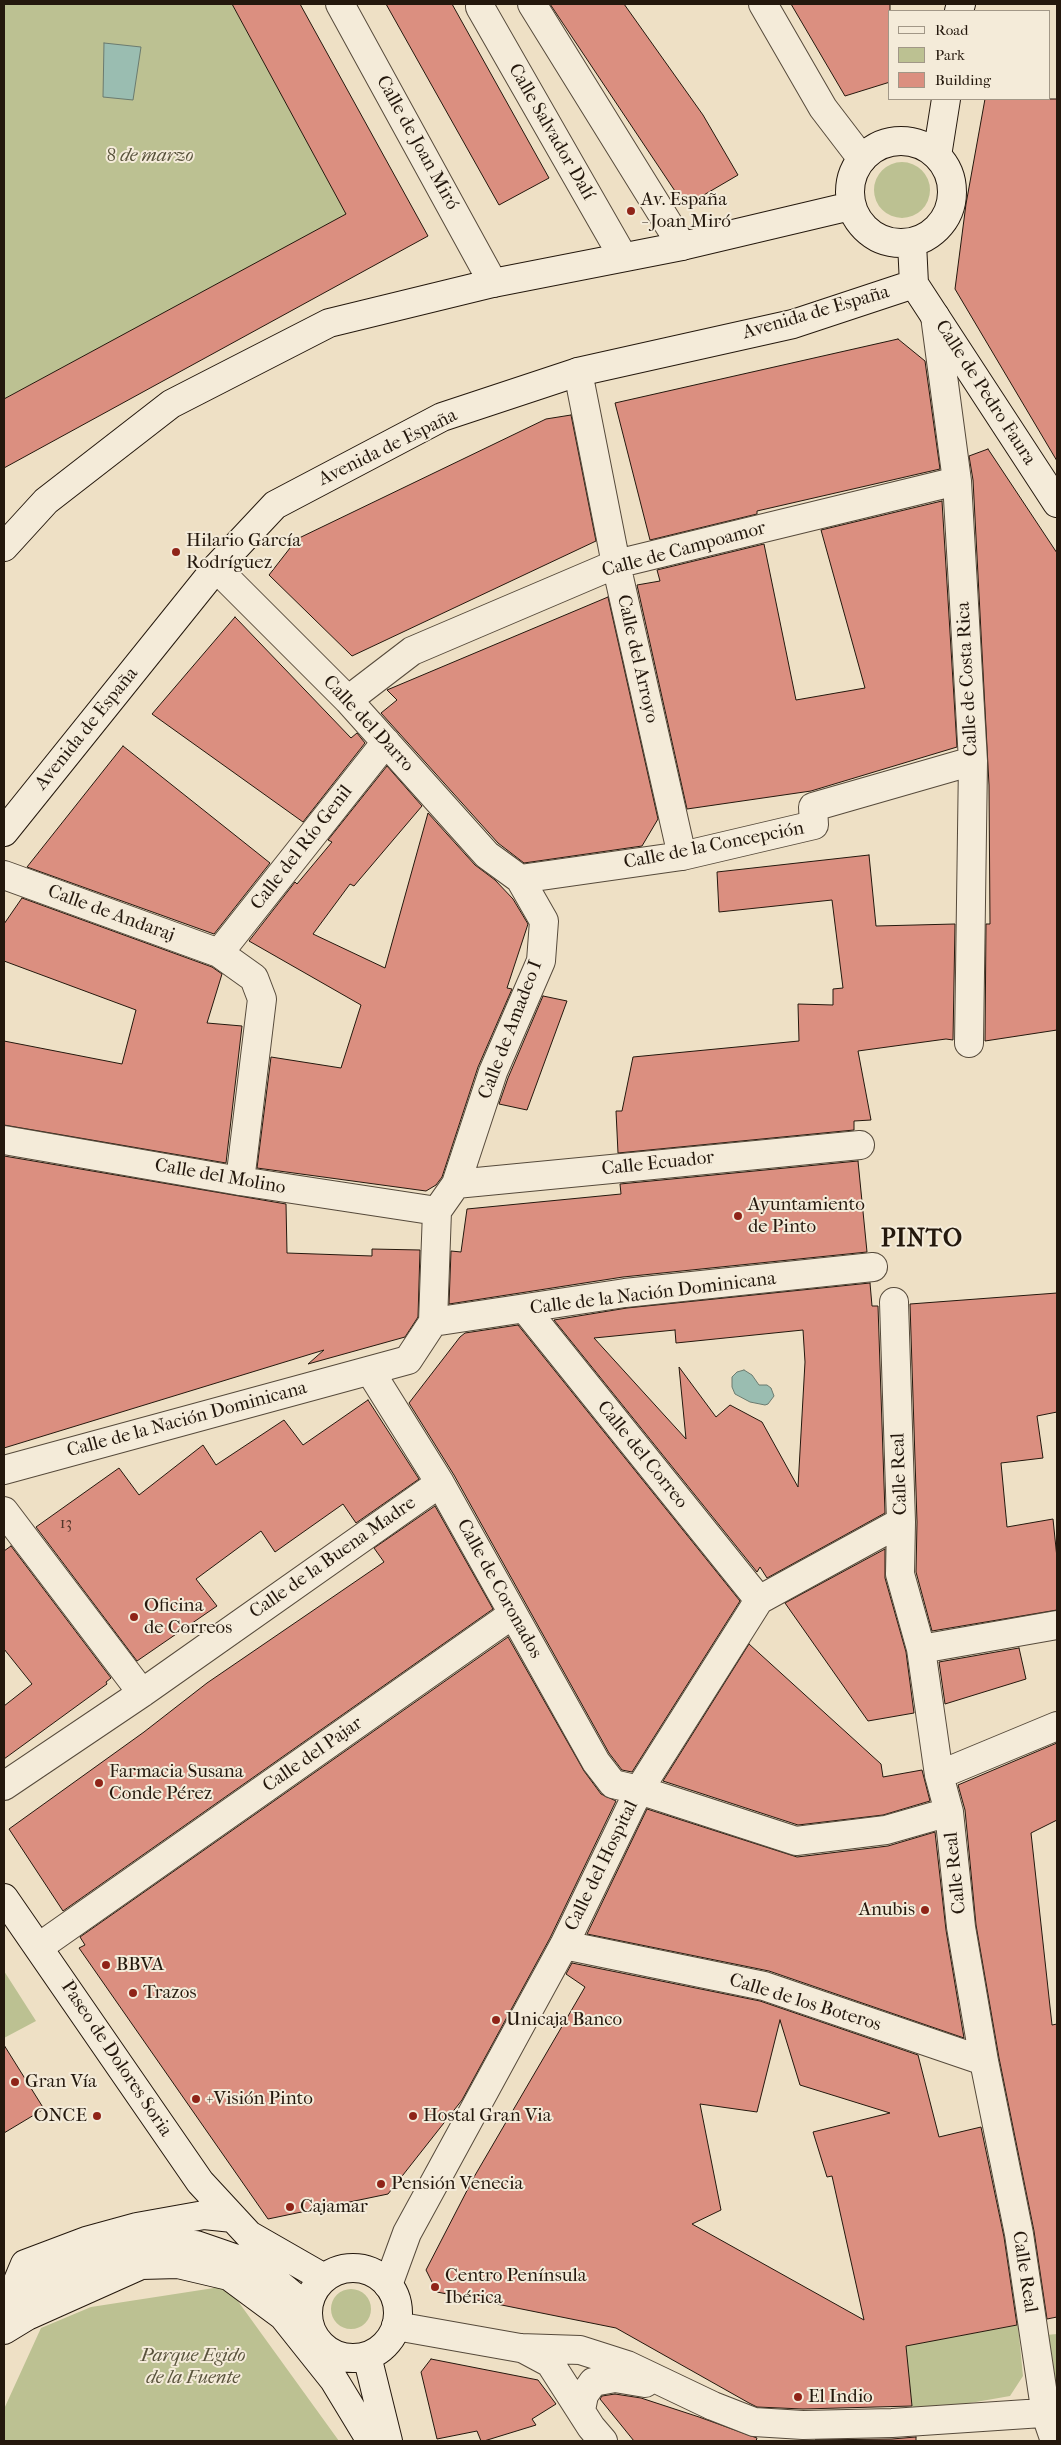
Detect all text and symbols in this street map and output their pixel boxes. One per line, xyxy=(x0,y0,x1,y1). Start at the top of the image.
legend xyxy=(888,10,1051,100)
text: Road xyxy=(935,21,968,39)
text: Park xyxy=(935,46,965,64)
street label: Calle Salvador Dalí xyxy=(503,60,599,204)
text: Building xyxy=(935,71,991,89)
street label: Calle de Joan Miró xyxy=(371,72,463,214)
park label: 8 de marzo xyxy=(106,145,194,167)
place label: Av. España - Joan Miró xyxy=(641,189,731,233)
marker: Av. España - Joan Miró xyxy=(625,205,637,217)
street label: Avenida de España xyxy=(740,281,892,345)
street label: Calle de Pedro Faura xyxy=(930,316,1040,470)
street label: Avenida de España xyxy=(315,405,461,491)
street label: Calle de Campoamor xyxy=(600,517,768,583)
place label: Hilario García Rodríguez xyxy=(186,530,301,574)
marker: Hilario García Rodríguez xyxy=(170,546,182,558)
street label: Calle del Arroyo xyxy=(611,593,663,725)
street label: Calle de Costa Rica xyxy=(953,601,983,757)
street label: Avenida de España xyxy=(30,663,144,795)
street label: Calle del Darro xyxy=(318,671,418,777)
street label: Calle del Río Genil xyxy=(246,781,358,915)
street label: Calle de la Concepción xyxy=(622,817,806,875)
street label: Calle de Andaraj xyxy=(44,880,178,948)
street label: Calle de Amadeo I xyxy=(474,957,548,1103)
street label: Calle Ecuador xyxy=(601,1147,715,1181)
street label: Calle del Molino xyxy=(153,1154,287,1200)
place label: Ayuntamiento de Pinto xyxy=(748,1194,865,1238)
marker: Ayuntamiento de Pinto xyxy=(732,1210,744,1222)
district label: PINTO xyxy=(880,1226,964,1254)
street label: Calle de la Nación Dominicana xyxy=(529,1268,777,1320)
street label: Calle de la Nación Dominicana xyxy=(64,1377,310,1463)
street label: Calle del Correo xyxy=(592,1397,692,1513)
street label: Calle Real xyxy=(887,1432,913,1516)
street label: Calle de la Buena Madre xyxy=(246,1492,420,1624)
house number: 13 xyxy=(60,1514,72,1534)
street label: Calle de Coronados xyxy=(451,1515,547,1663)
place label: Oficina de Correos xyxy=(144,1595,232,1639)
marker: Oficina de Correos xyxy=(128,1611,140,1623)
street label: Calle del Pajar xyxy=(259,1712,367,1798)
place label: Farmacia Susana Conde Pérez xyxy=(109,1761,243,1805)
marker: Farmacia Susana Conde Pérez xyxy=(93,1777,105,1789)
street label: Calle del Hospital xyxy=(561,1797,643,1935)
street label: Calle Real xyxy=(940,1831,972,1915)
place label: Anubis xyxy=(859,1899,915,1921)
marker: Anubis xyxy=(919,1904,931,1916)
place label: BBVA xyxy=(116,1954,164,1976)
marker: BBVA xyxy=(100,1959,112,1971)
street label: Calle de los Boteros xyxy=(726,1969,884,2037)
street label: Paseo de Dolores Soria xyxy=(55,1977,177,2141)
place label: Trazos xyxy=(143,1982,196,2004)
marker: Trazos xyxy=(127,1987,139,1999)
place label: Unicaja Banco xyxy=(506,2009,622,2031)
marker: Unicaja Banco xyxy=(490,2014,502,2026)
place label: Gran Vía xyxy=(25,2071,97,2093)
marker: Gran Vía xyxy=(9,2076,21,2088)
place label: +Visión Pinto xyxy=(206,2088,313,2110)
marker: +Visión Pinto xyxy=(190,2093,202,2105)
place label: ONCE xyxy=(34,2105,87,2127)
place label: Hostal Gran Via xyxy=(423,2105,551,2127)
marker: ONCE xyxy=(91,2110,103,2122)
marker: Hostal Gran Via xyxy=(407,2110,419,2122)
place label: Pensión Venecia xyxy=(391,2173,523,2195)
marker: Pensión Venecia xyxy=(375,2178,387,2190)
place label: Cajamar xyxy=(300,2196,368,2218)
marker: Cajamar xyxy=(284,2201,296,2213)
street label: Calle Real xyxy=(1006,2230,1042,2314)
place label: Centro Península Ibérica xyxy=(445,2265,586,2309)
marker: Centro Península Ibérica xyxy=(429,2281,441,2293)
park label: Parque Egido de la Fuente xyxy=(141,2345,245,2389)
place label: El Indio xyxy=(808,2386,873,2408)
marker: El Indio xyxy=(792,2391,804,2403)

